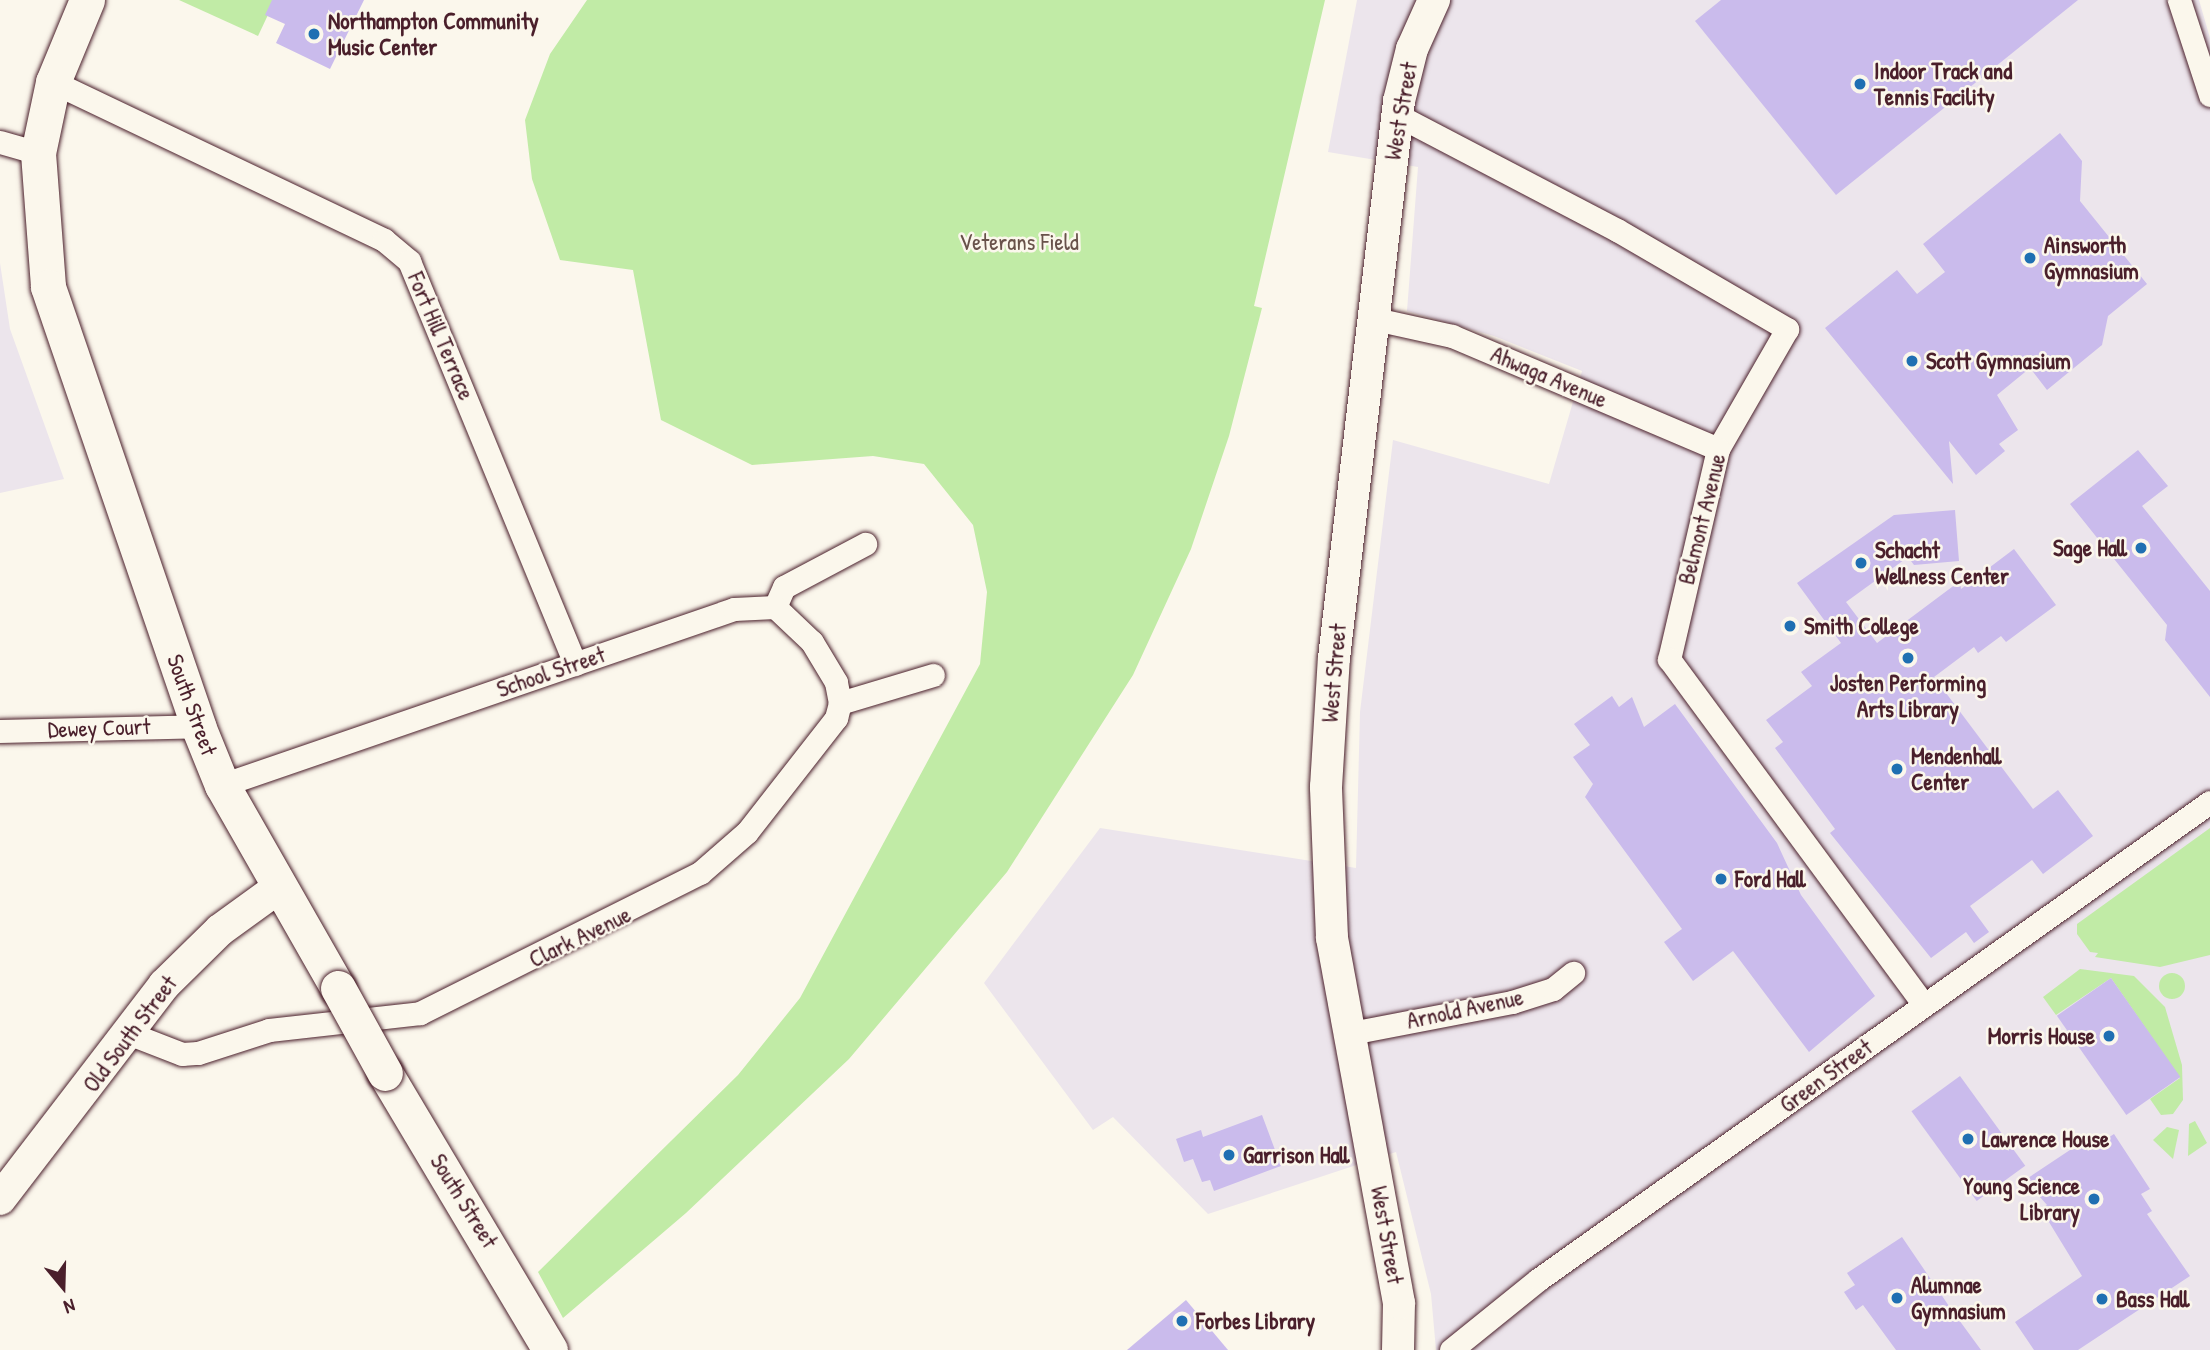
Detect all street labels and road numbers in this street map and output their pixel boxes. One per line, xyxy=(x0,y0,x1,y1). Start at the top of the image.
street label: West Street xyxy=(1379,60,1423,162)
street label: Fort Hill Terrace xyxy=(402,268,480,404)
street label: Ahwaga Avenue xyxy=(1487,340,1611,414)
street label: Belmont Avenue xyxy=(1672,451,1732,587)
street label: West Street xyxy=(1316,623,1352,723)
street label: School Street xyxy=(493,641,609,703)
street label: South Street xyxy=(161,651,223,759)
street label: Dewey Court xyxy=(47,712,151,744)
street label: Clark Avenue xyxy=(525,901,635,973)
street label: Old South Street xyxy=(77,970,183,1098)
street label: Arnold Avenue xyxy=(1404,983,1526,1035)
street label: Green Street xyxy=(1774,1033,1878,1119)
street label: South Street xyxy=(424,1149,504,1253)
street label: West Street xyxy=(1365,1184,1409,1286)

